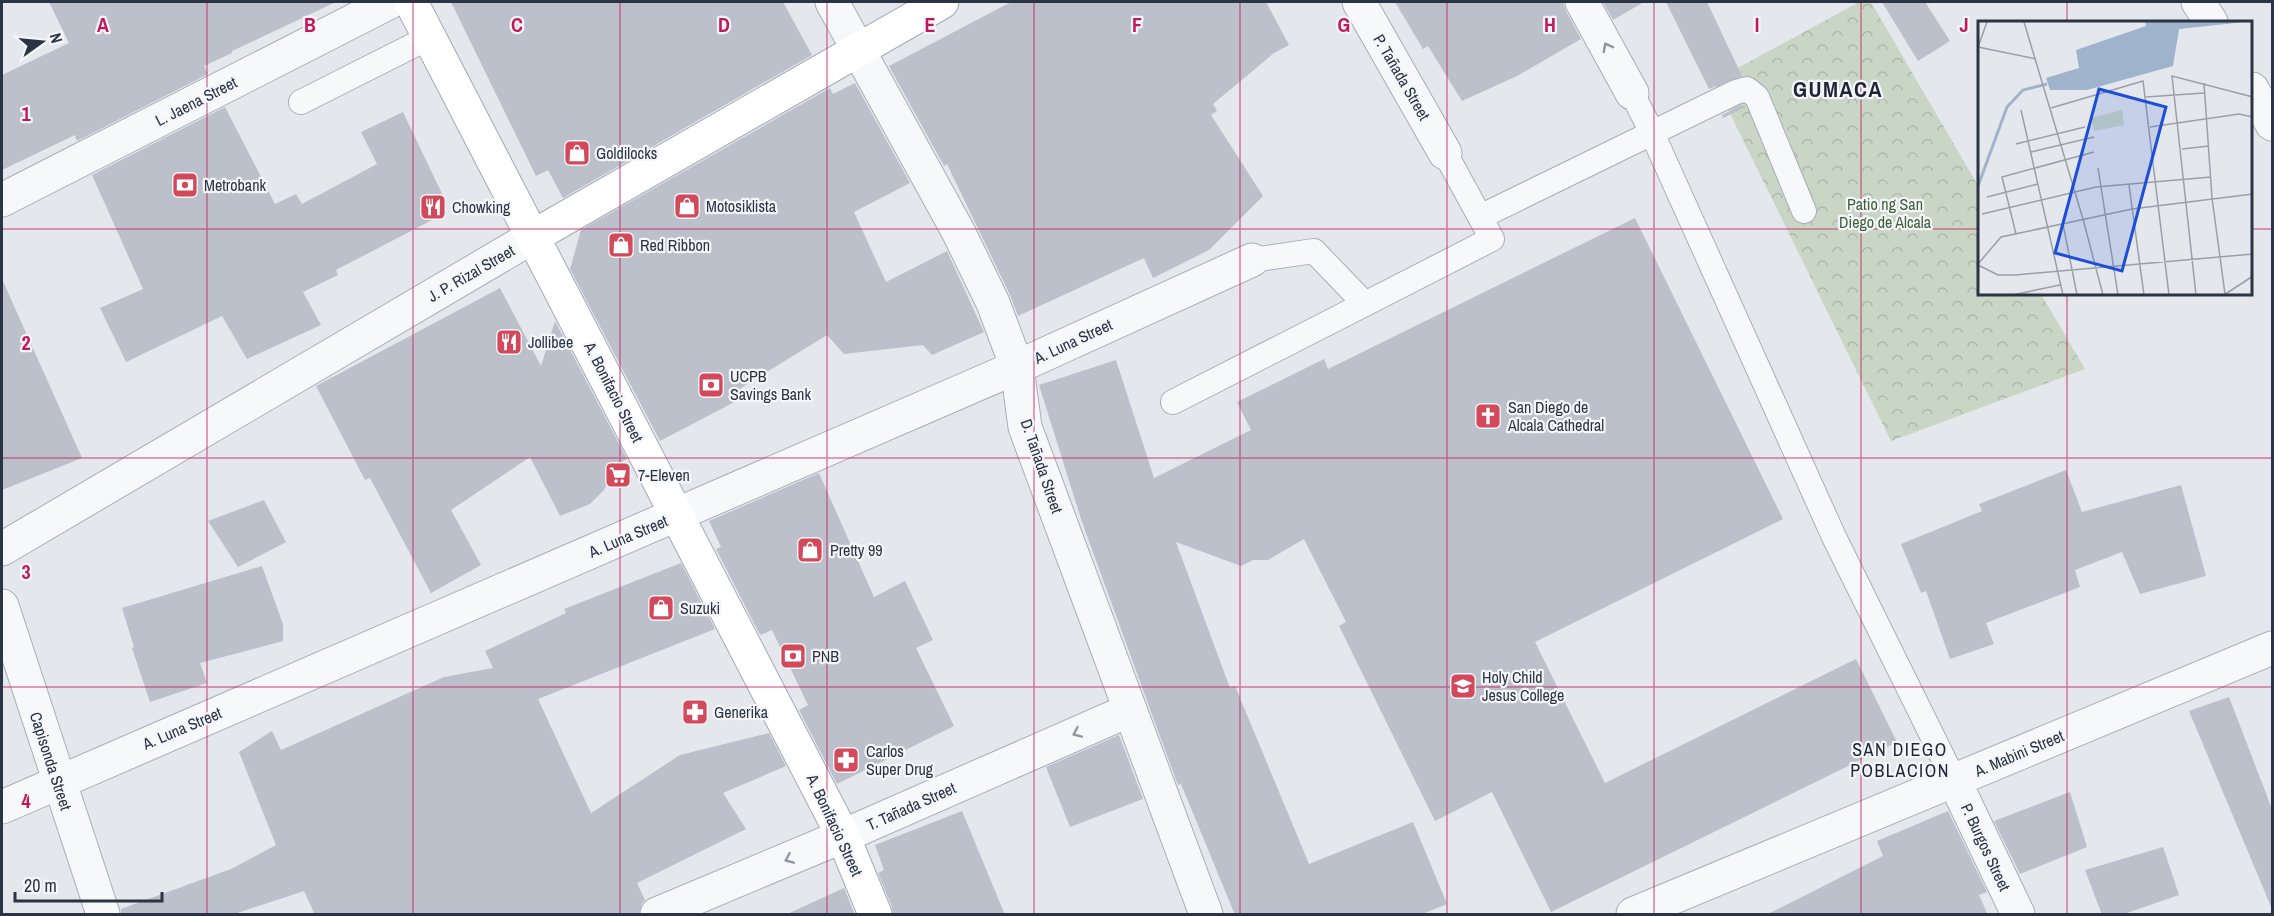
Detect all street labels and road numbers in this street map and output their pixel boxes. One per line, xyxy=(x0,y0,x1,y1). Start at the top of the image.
street label: P. Tañada Street xyxy=(1368,30,1436,124)
street label: L. Jaena Street xyxy=(151,71,241,131)
street label: J. P. Rizal Street xyxy=(424,239,519,307)
street label: A. Luna Street xyxy=(1029,313,1116,369)
street label: A. Bonifacio Street xyxy=(579,337,649,446)
street label: D. Tañada Street xyxy=(1016,416,1069,516)
street label: A. Luna Street xyxy=(584,509,671,563)
street label: A. Luna Street xyxy=(138,701,225,755)
street label: Capisonda Street xyxy=(25,709,77,813)
street label: A. Mabini Street xyxy=(1970,724,2067,782)
street label: A. Bonifacio Street xyxy=(801,770,868,880)
street label: T. Tañada Street xyxy=(863,776,959,835)
street label: P. Burgos Street xyxy=(1956,799,2016,895)

